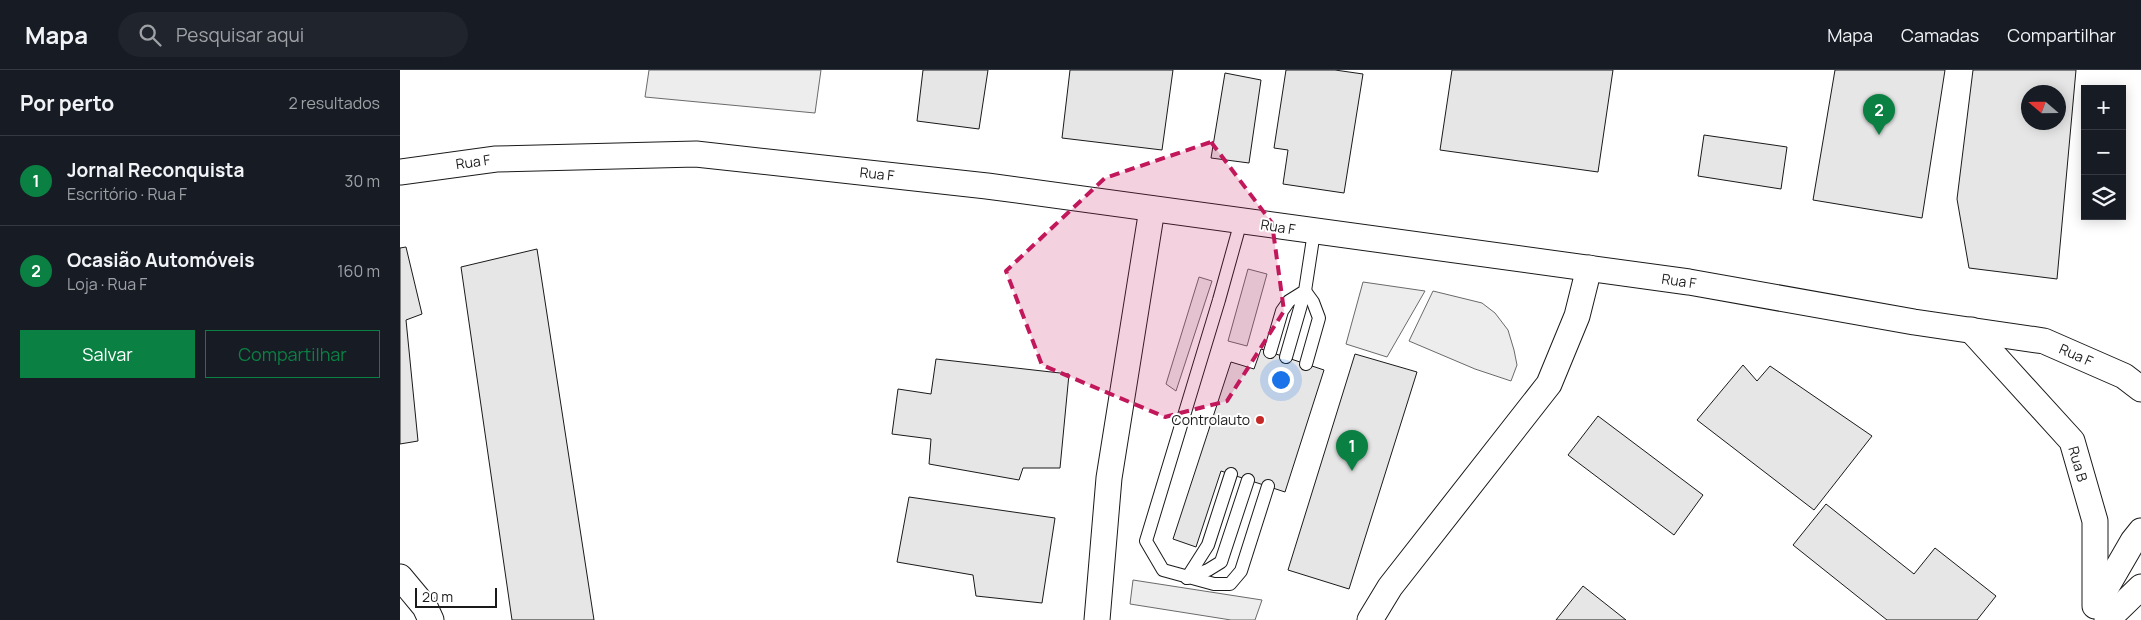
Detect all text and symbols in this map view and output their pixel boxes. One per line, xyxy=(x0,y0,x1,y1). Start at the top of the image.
search box xyxy=(118,12,468,57)
text: Mapa xyxy=(25,18,88,51)
icon: search xyxy=(136,21,164,49)
text: Pesquisar aqui xyxy=(176,22,304,48)
text: Mapa xyxy=(1827,23,1873,47)
text: Camadas xyxy=(1901,23,1979,47)
text: Compartilhar xyxy=(2007,23,2116,47)
north arrow xyxy=(2021,85,2066,130)
map controls xyxy=(2081,85,2126,220)
button: + xyxy=(2081,85,2126,130)
text: Por perto xyxy=(20,89,114,117)
text: 2 resultados xyxy=(289,92,380,114)
pin: 2 xyxy=(1863,94,1895,135)
button: − xyxy=(2081,130,2126,175)
street label: Rua F xyxy=(454,150,491,173)
text: Jornal Reconquista xyxy=(67,157,244,183)
street label: Rua F xyxy=(859,162,895,185)
text: 1 xyxy=(32,170,40,192)
text: 30 m xyxy=(345,170,380,192)
button: layers xyxy=(2081,175,2126,220)
text: Escritório · Rua F xyxy=(67,183,187,205)
street label: Rua F xyxy=(1259,214,1297,239)
text: Ocasião Automóveis xyxy=(67,247,255,273)
text: 2 xyxy=(31,260,41,282)
text: 160 m xyxy=(337,260,380,282)
street label: Rua F xyxy=(1661,269,1698,292)
text: Loja · Rua F xyxy=(67,273,147,295)
button: Salvar xyxy=(20,330,195,378)
button: Compartilhar xyxy=(205,330,380,378)
street label: Rua F xyxy=(2056,339,2096,370)
your location xyxy=(1268,367,1294,393)
place label: Controlauto xyxy=(1172,410,1250,429)
marker: Controlauto xyxy=(1254,414,1266,426)
pin: 1 xyxy=(1336,430,1368,471)
street label: Rua B xyxy=(2064,444,2093,484)
scale bar xyxy=(415,585,498,608)
text: 20 m xyxy=(422,587,453,606)

